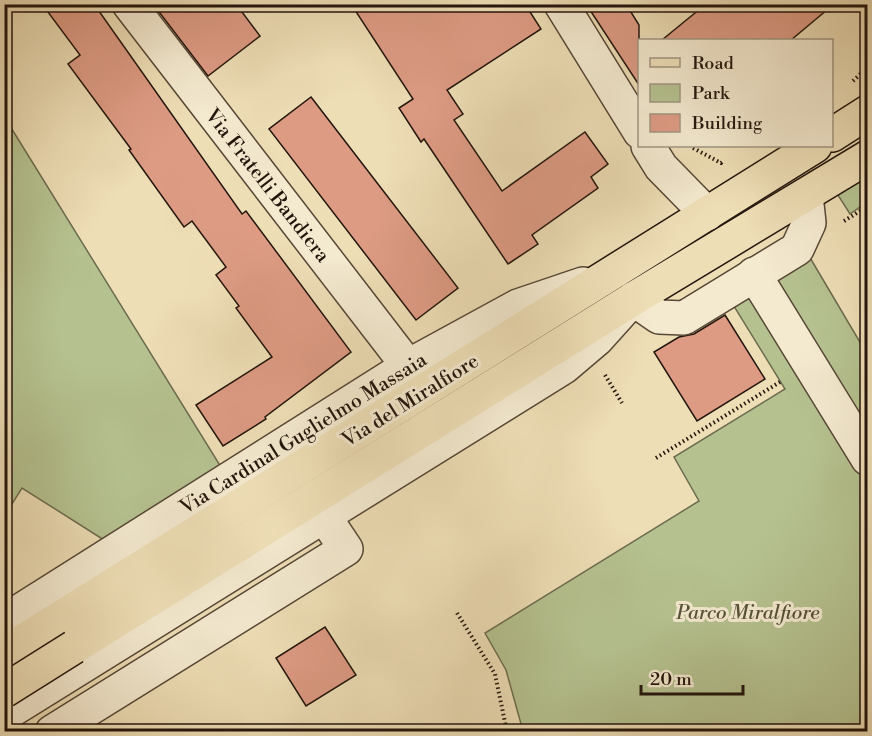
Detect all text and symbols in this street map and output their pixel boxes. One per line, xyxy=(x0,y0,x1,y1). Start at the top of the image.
legend xyxy=(638,39,833,147)
text: Road xyxy=(692,52,735,75)
text: Park xyxy=(692,82,731,105)
street label: Via Fratelli Bandiera xyxy=(198,103,335,268)
text: Building xyxy=(691,112,763,135)
street label: Via Cardinal Guglielmo Massaia xyxy=(175,347,433,521)
street label: Via del Miralfiore xyxy=(337,349,484,454)
park label: Parco Miralfiore xyxy=(675,601,820,626)
scale bar xyxy=(641,658,743,696)
text: 20 m xyxy=(650,668,692,691)

